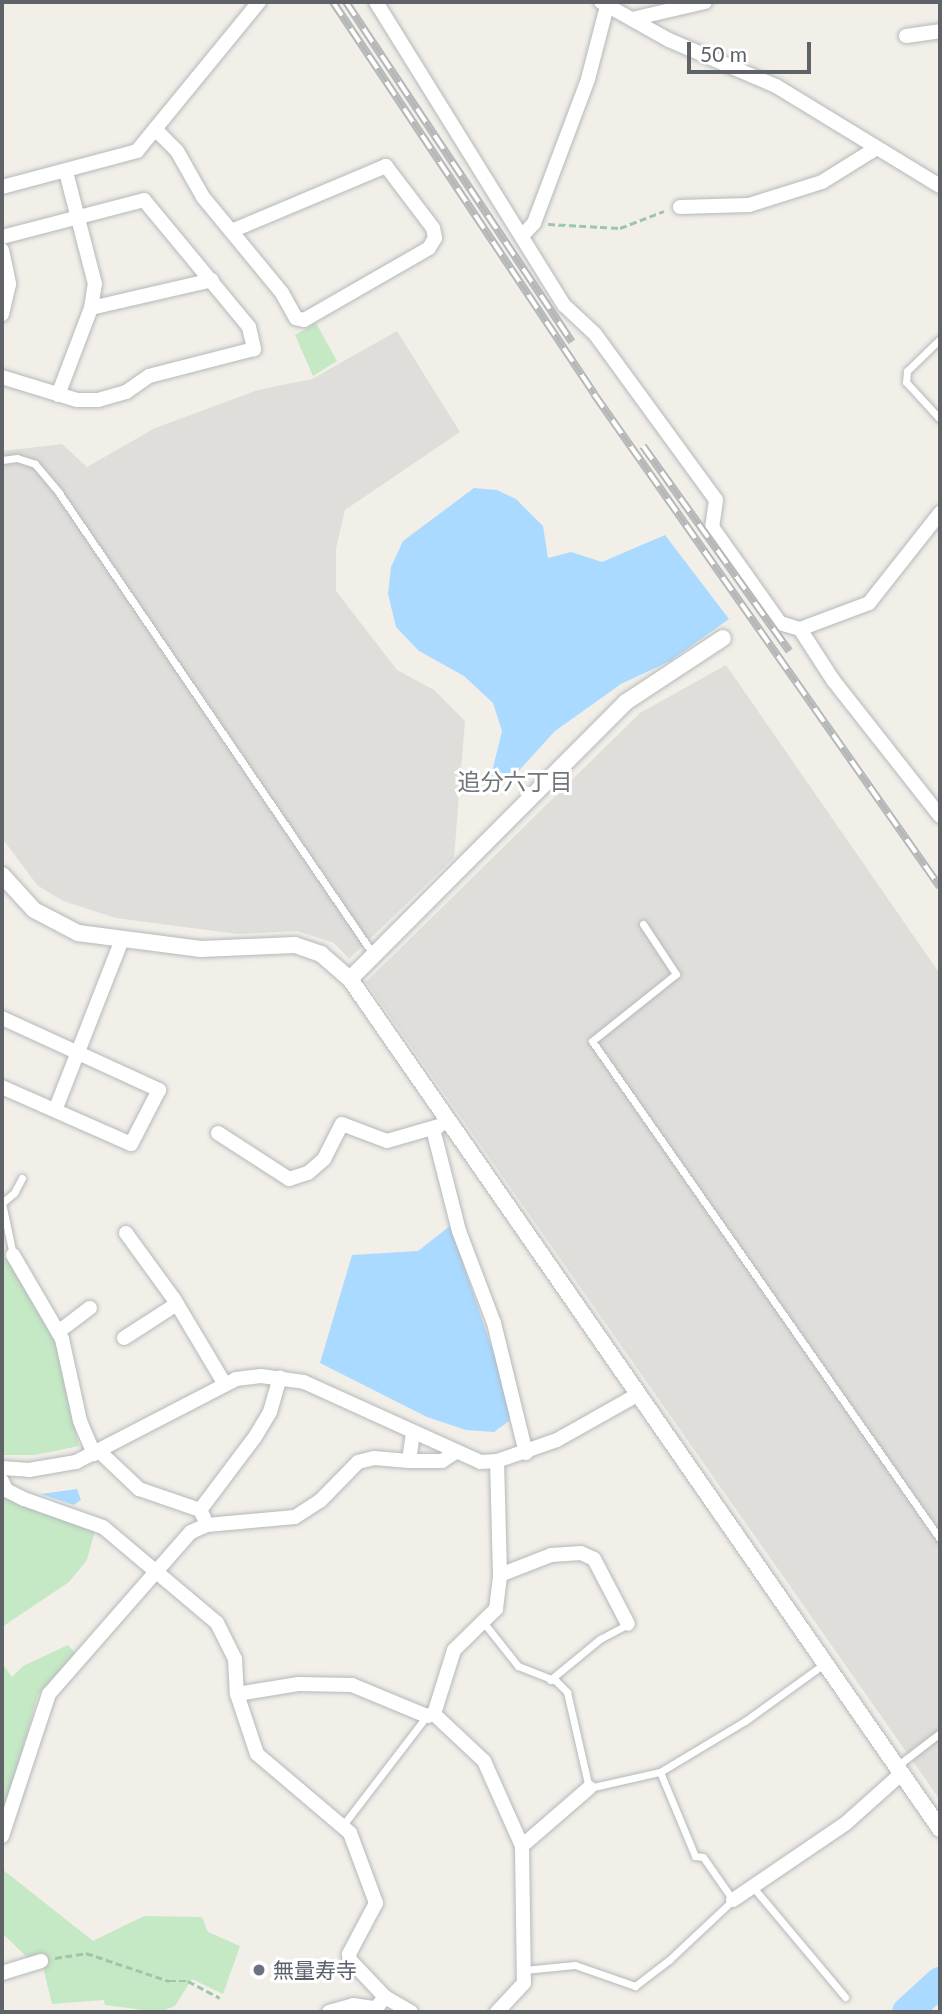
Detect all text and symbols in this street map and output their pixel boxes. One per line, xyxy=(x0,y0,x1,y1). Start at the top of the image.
scale bar xyxy=(690,28,814,72)
text: 50 m xyxy=(700,41,747,66)
district label: 追分六丁目 xyxy=(458,767,572,795)
place label: 無量寿寺 xyxy=(273,1957,357,1983)
marker: 無量寿寺 xyxy=(251,1962,267,1978)

